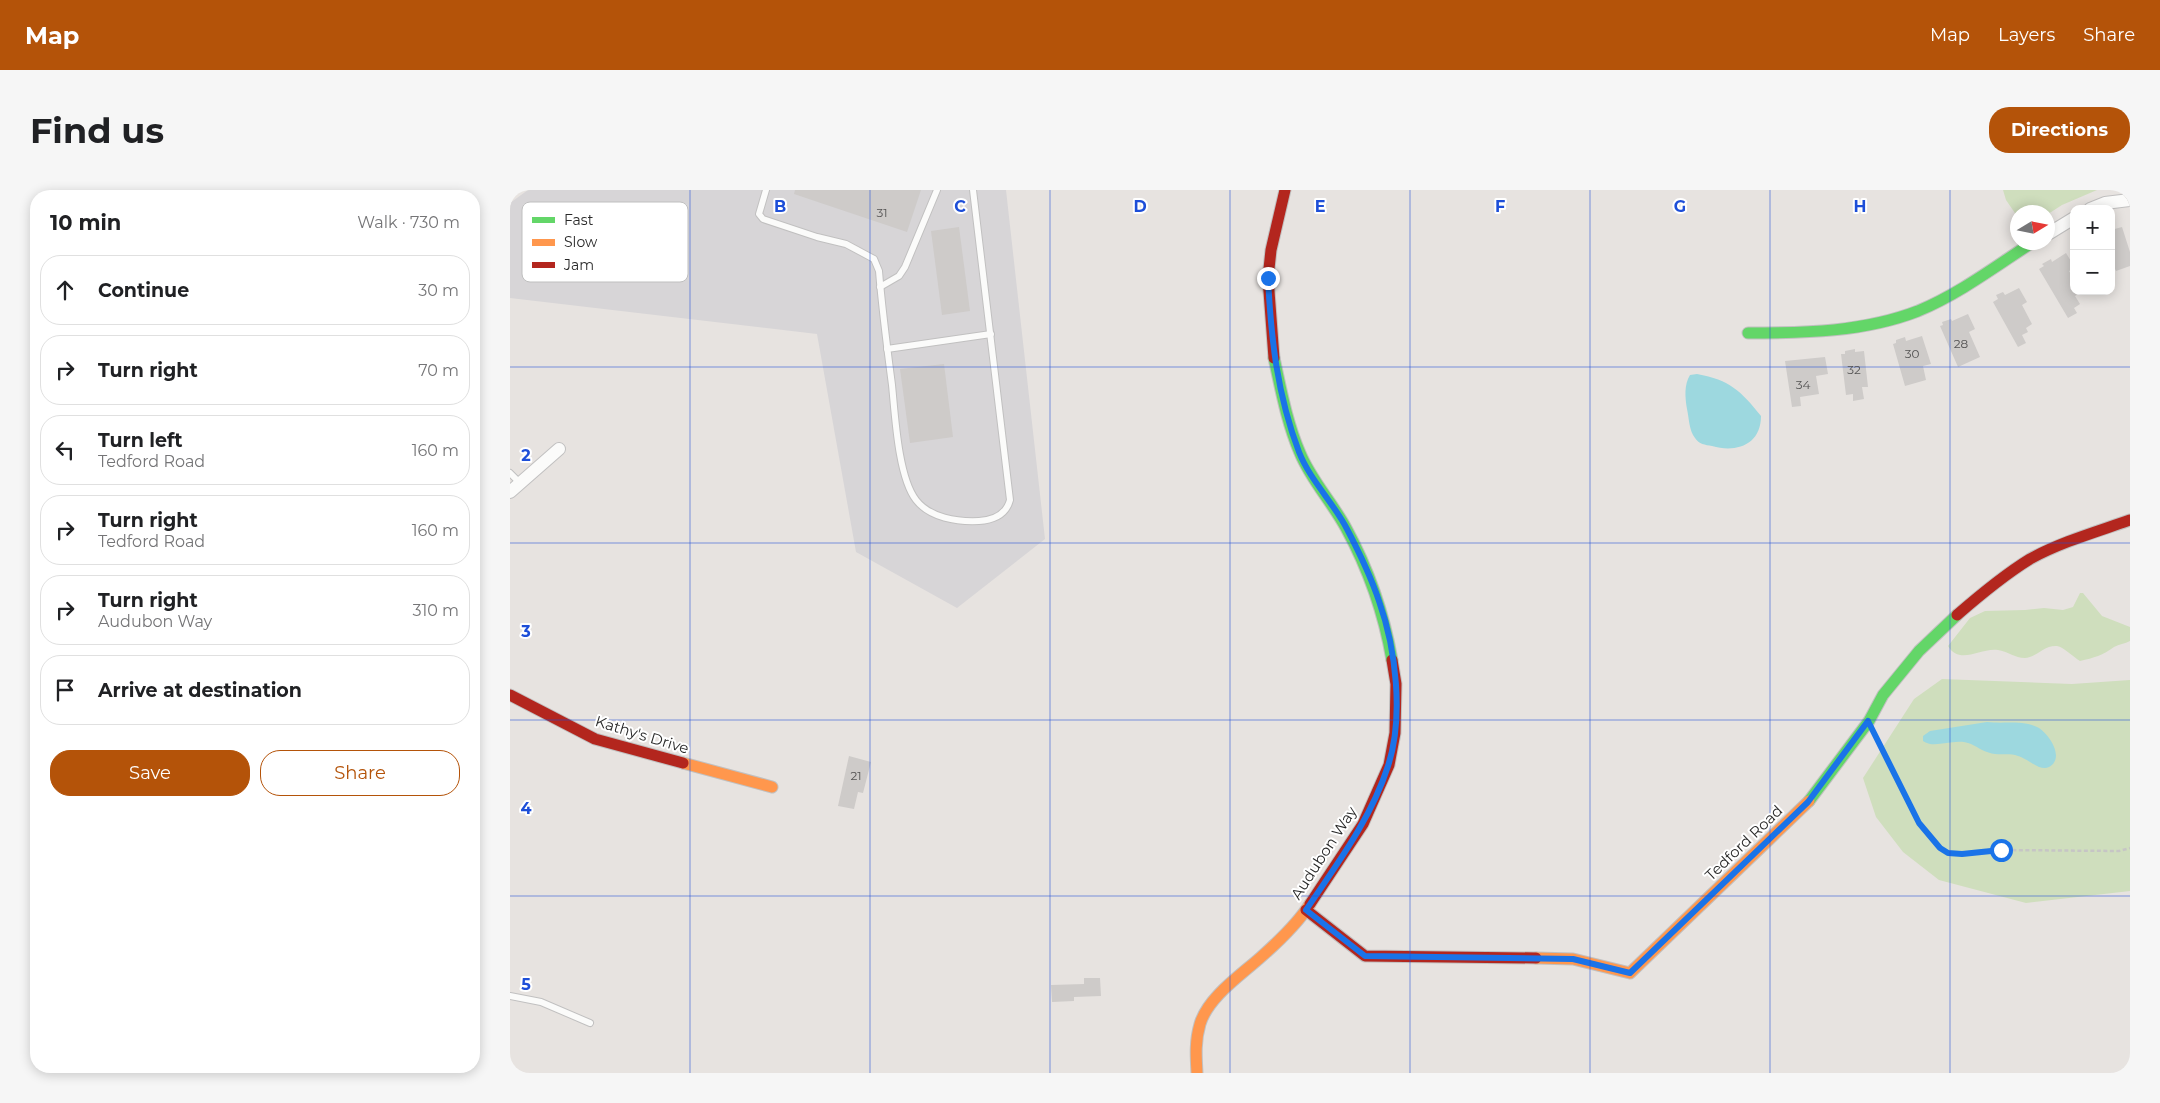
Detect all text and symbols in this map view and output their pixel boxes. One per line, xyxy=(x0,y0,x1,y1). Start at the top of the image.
text: Map xyxy=(25,21,79,50)
text: Map xyxy=(1930,24,1970,46)
text: Layers xyxy=(1998,24,2055,46)
text: Share xyxy=(2083,24,2135,46)
button: Directions xyxy=(1989,107,2130,153)
text: Find us xyxy=(30,109,164,152)
text: B xyxy=(774,197,786,216)
text: C xyxy=(954,197,966,216)
text: D xyxy=(1133,197,1147,216)
text: E xyxy=(1315,197,1325,216)
text: F xyxy=(1495,197,1505,216)
text: G xyxy=(1674,197,1686,216)
text: H xyxy=(1854,197,1866,216)
legend xyxy=(522,202,688,282)
house number: 31 xyxy=(876,205,888,220)
north arrow xyxy=(2010,205,2055,250)
map controls xyxy=(2070,205,2115,295)
button: + xyxy=(2070,205,2115,250)
text: 10 min xyxy=(50,210,121,235)
text: Fast xyxy=(564,211,594,229)
text: Walk · 730 m xyxy=(357,213,460,232)
text: Slow xyxy=(564,233,598,251)
button: − xyxy=(2070,250,2115,295)
text: Jam xyxy=(563,256,594,274)
route end xyxy=(1257,267,1280,290)
icon: ahead xyxy=(51,276,79,304)
text: Continue xyxy=(98,279,189,302)
text: 30 m xyxy=(418,281,459,300)
house number: 28 xyxy=(1954,336,1969,351)
house number: 30 xyxy=(1905,346,1919,361)
icon: right xyxy=(51,356,79,384)
text: Turn right xyxy=(98,359,198,382)
text: 70 m xyxy=(418,361,459,380)
house number: 32 xyxy=(1847,362,1861,377)
house number: 34 xyxy=(1796,377,1810,392)
text: Turn left xyxy=(98,429,183,452)
icon: left xyxy=(51,436,79,464)
text: 160 m xyxy=(412,441,459,460)
text: 2 xyxy=(521,446,531,465)
text: Tedford Road xyxy=(98,452,205,471)
text: Turn right xyxy=(98,509,198,532)
icon: right xyxy=(51,516,79,544)
text: 160 m xyxy=(412,521,459,540)
text: Tedford Road xyxy=(98,532,205,551)
text: Turn right xyxy=(98,589,198,612)
icon: right xyxy=(51,596,79,624)
text: 310 m xyxy=(412,601,459,620)
text: Audubon Way xyxy=(98,612,212,631)
text: 3 xyxy=(520,622,531,641)
icon: arrive xyxy=(51,676,79,704)
text: Arrive at destination xyxy=(98,679,302,702)
street label: Kathy's Drive xyxy=(593,711,691,758)
button: Save xyxy=(50,750,250,796)
button: Share xyxy=(260,750,460,796)
house number: 21 xyxy=(850,768,862,783)
text: 4 xyxy=(520,799,532,818)
street label: Tedford Road xyxy=(1701,801,1786,884)
street label: Audubon Way xyxy=(1286,802,1361,903)
route start xyxy=(1990,839,2013,862)
text: 5 xyxy=(521,975,531,994)

